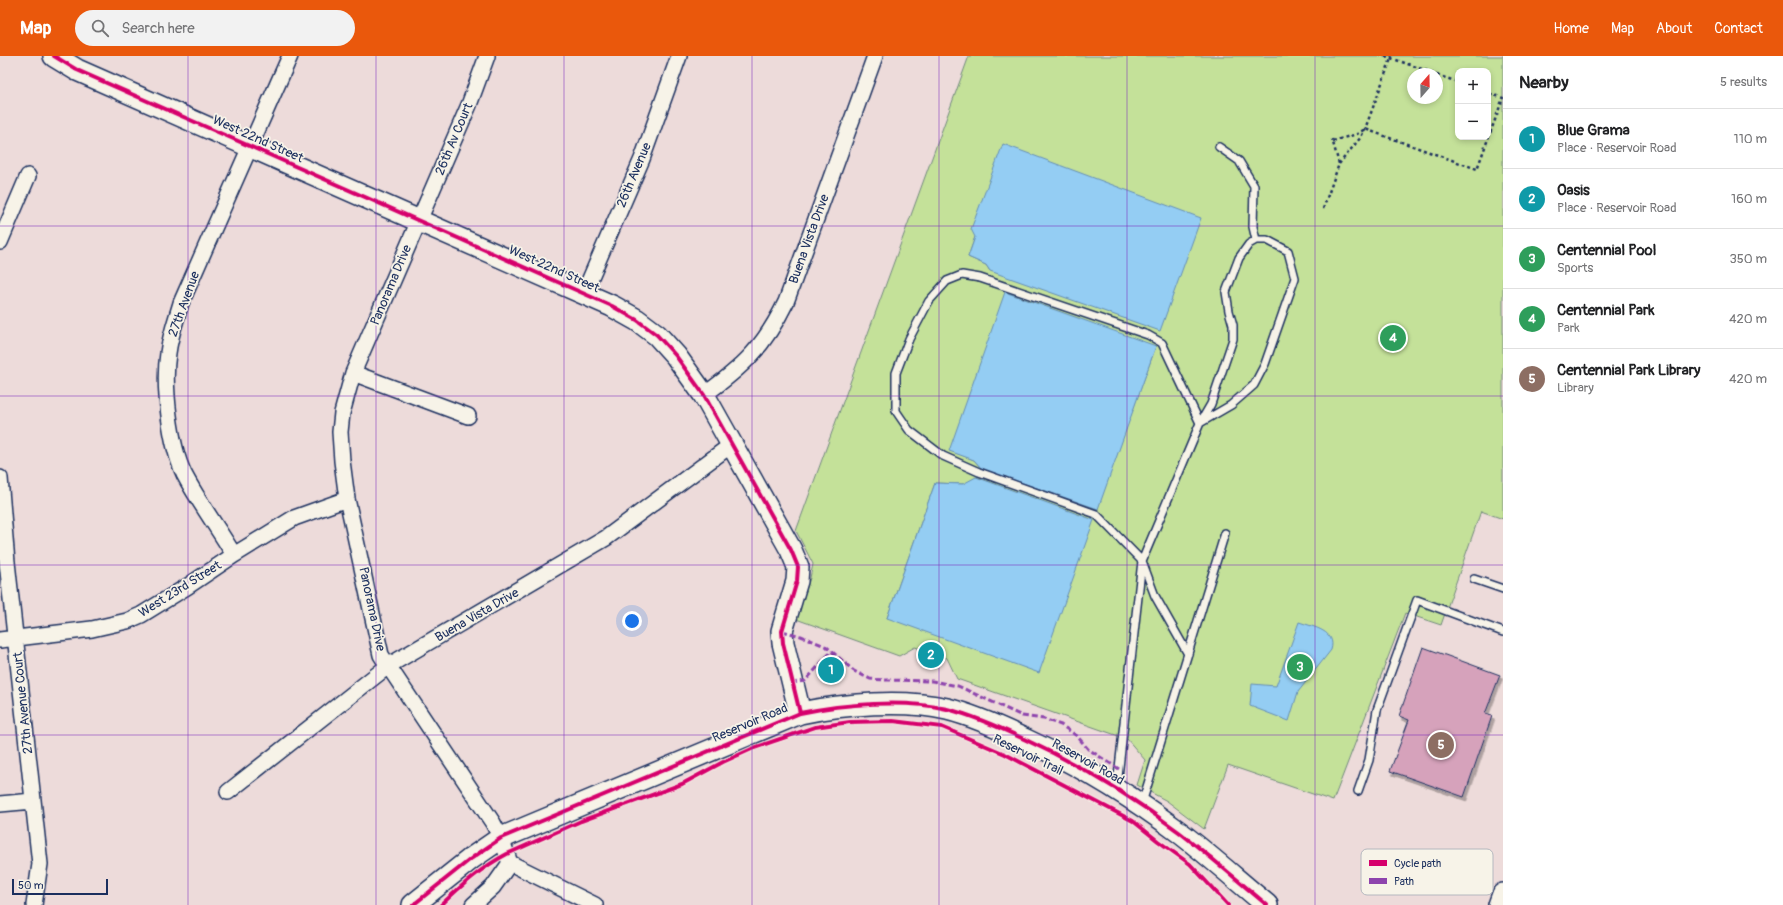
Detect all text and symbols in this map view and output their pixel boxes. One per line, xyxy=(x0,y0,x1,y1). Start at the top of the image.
search box xyxy=(75,10,355,46)
text: Map xyxy=(20,16,51,40)
icon: search xyxy=(89,17,111,39)
text: Search here xyxy=(121,19,195,38)
text: Home xyxy=(1554,20,1589,37)
text: Map xyxy=(1611,20,1634,37)
text: About xyxy=(1656,20,1692,37)
text: Contact xyxy=(1714,20,1763,37)
north arrow xyxy=(1407,68,1443,104)
map controls xyxy=(1455,68,1491,140)
button: + xyxy=(1455,68,1491,104)
text: Nearby xyxy=(1519,72,1568,93)
text: 5 results xyxy=(1720,74,1767,90)
street label: 26th Av Court xyxy=(432,100,477,177)
button: − xyxy=(1455,104,1491,140)
street label: West 22nd Street xyxy=(210,112,307,166)
text: Blue Grama xyxy=(1557,121,1630,140)
text: 1 xyxy=(1529,131,1535,147)
text: 110 m xyxy=(1734,131,1767,147)
street label: 26th Avenue xyxy=(613,140,655,210)
text: Place · Reservoir Road xyxy=(1557,140,1677,156)
text: Oasis xyxy=(1557,181,1590,200)
text: 2 xyxy=(1528,191,1536,207)
text: 160 m xyxy=(1731,191,1767,207)
street label: Buena Vista Drive xyxy=(785,192,833,286)
text: Place · Reservoir Road xyxy=(1557,200,1677,216)
text: Centennial Pool xyxy=(1557,241,1656,260)
street label: Panorama Drive xyxy=(367,242,415,328)
street label: West 22nd Street xyxy=(506,242,603,296)
text: 3 xyxy=(1528,251,1536,267)
text: 350 m xyxy=(1729,251,1767,267)
text: Sports xyxy=(1557,260,1593,276)
street label: 27th Avenue xyxy=(165,269,203,339)
text: Centennial Park xyxy=(1557,301,1655,320)
text: 4 xyxy=(1528,311,1536,327)
text: 420 m xyxy=(1729,311,1767,327)
text: Park xyxy=(1557,320,1580,336)
pin: 4 xyxy=(1380,323,1406,353)
text: Centennial Park Library xyxy=(1557,361,1700,380)
text: 5 xyxy=(1528,371,1536,387)
text: 420 m xyxy=(1729,371,1767,387)
text: Library xyxy=(1557,380,1594,396)
street label: West 23rd Street xyxy=(136,557,225,621)
street label: Panorama Drive xyxy=(355,565,389,653)
street label: Buena Vista Drive xyxy=(432,584,522,645)
your location xyxy=(622,611,642,631)
pin: 2 xyxy=(918,640,944,670)
street label: 27th Avenue Court xyxy=(10,650,36,755)
pin: 3 xyxy=(1287,652,1313,682)
pin: 1 xyxy=(818,655,844,685)
street label: Reservoir Road xyxy=(710,700,790,746)
pin: 5 xyxy=(1428,730,1454,760)
street label: Reservoir Trail xyxy=(990,731,1066,779)
street label: Reservoir Road xyxy=(1049,736,1127,788)
legend xyxy=(1361,849,1493,895)
text: Cycle path xyxy=(1394,857,1441,870)
text: Path xyxy=(1394,875,1414,888)
scale bar xyxy=(12,877,108,896)
text: 50 m xyxy=(18,879,44,892)

